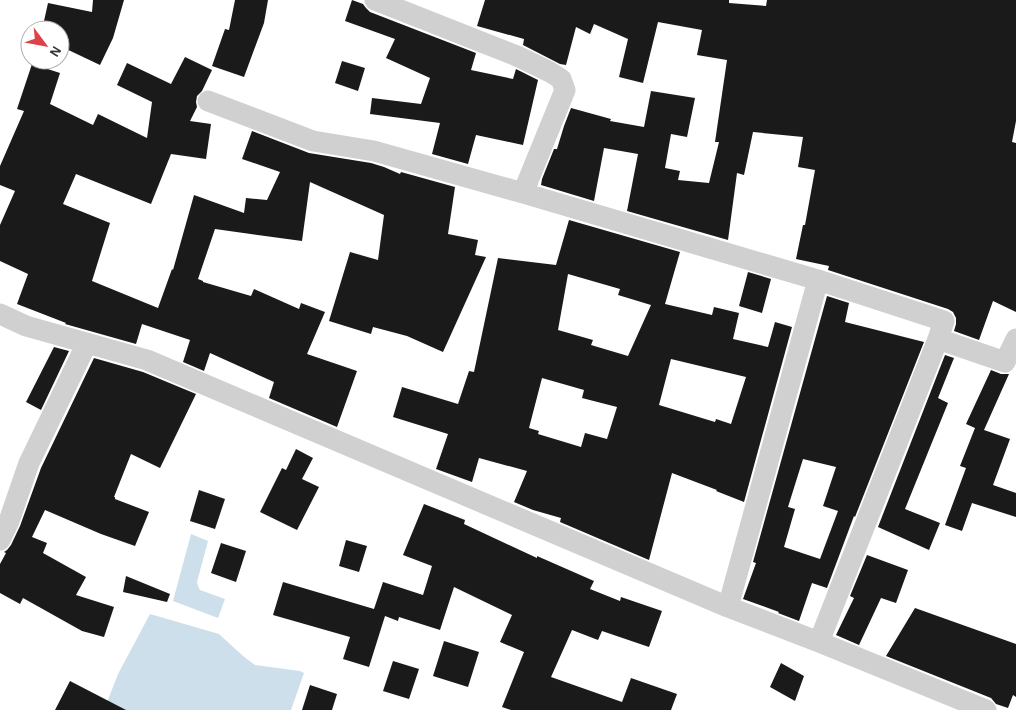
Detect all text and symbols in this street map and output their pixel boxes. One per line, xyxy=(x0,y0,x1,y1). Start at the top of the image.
north arrow xyxy=(20,20,70,70)
text: N xyxy=(47,44,64,59)

